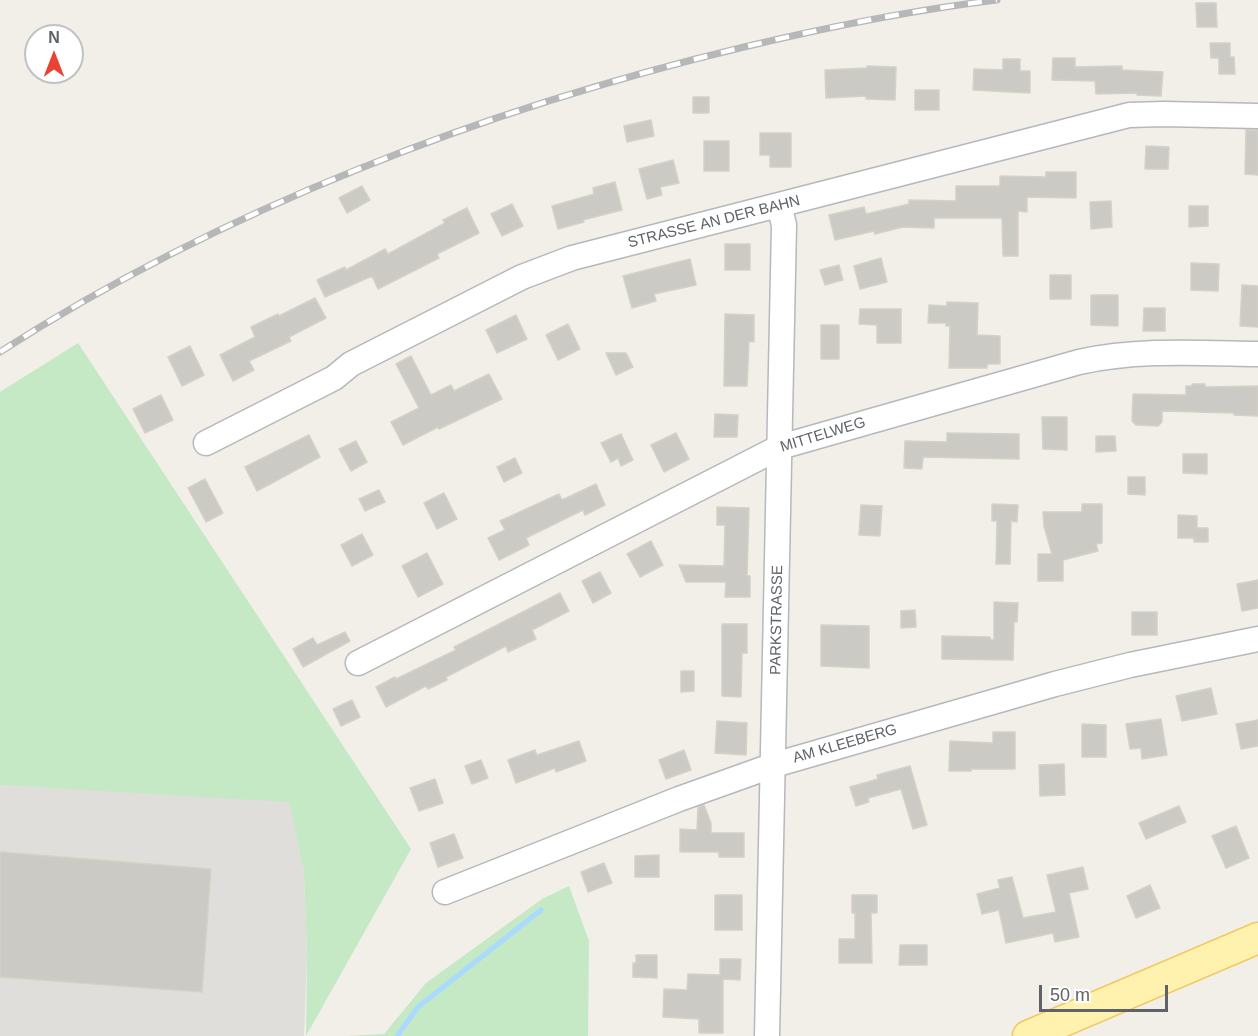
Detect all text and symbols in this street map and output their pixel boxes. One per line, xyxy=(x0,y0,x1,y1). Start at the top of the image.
north arrow xyxy=(24,24,84,84)
text: N xyxy=(48,29,60,46)
street label: STRASSE AN DER BAHN xyxy=(626,192,802,252)
street label: MITTELWEG xyxy=(778,414,868,456)
street label: PARKSTRASSE xyxy=(767,565,787,675)
street label: AM KLEEBERG xyxy=(791,721,899,767)
scale bar xyxy=(1042,973,1171,1011)
text: 50 m xyxy=(1050,985,1090,1005)

